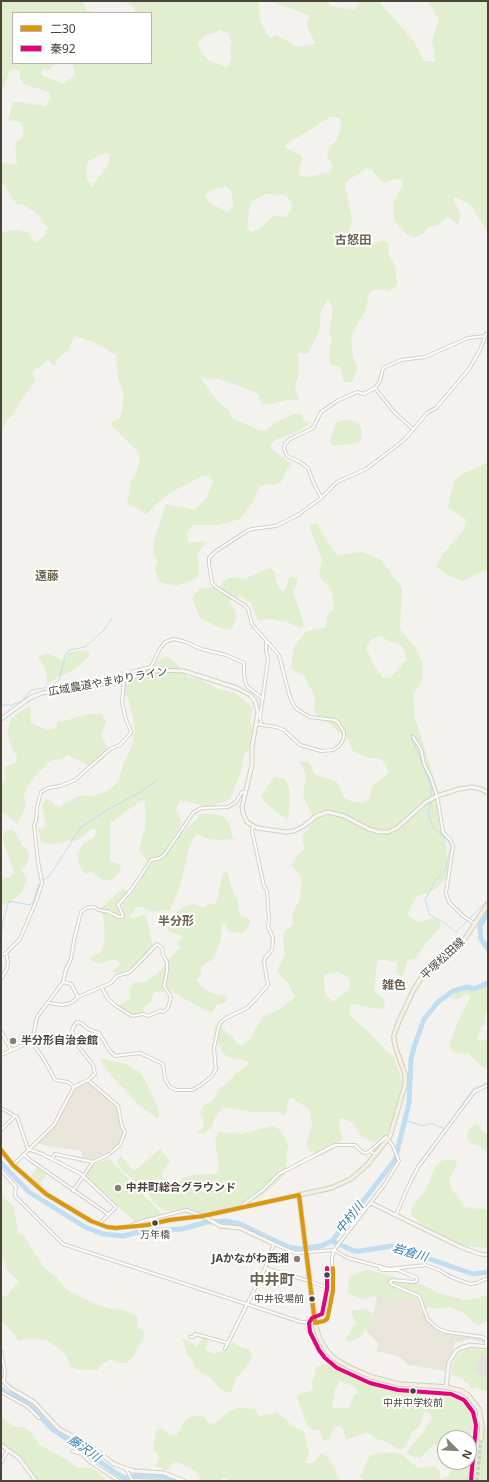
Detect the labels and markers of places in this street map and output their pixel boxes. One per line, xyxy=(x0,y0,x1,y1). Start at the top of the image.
place label: 半分形自治会館 xyxy=(21,1034,98,1048)
marker: 半分形自治会館 xyxy=(8,1036,18,1046)
place label: 中井町総合グラウンド xyxy=(126,1181,236,1195)
marker: 中井町総合グラウンド xyxy=(113,1183,123,1193)
marker: 万年橋 xyxy=(150,1218,160,1228)
place label: 万年橋 xyxy=(140,1229,170,1241)
place label: JAかながわ西湘 xyxy=(212,1252,289,1266)
marker: JAかながわ西湘 xyxy=(292,1254,302,1264)
unlabelled marker xyxy=(322,1270,332,1280)
place label: 中井役場前 xyxy=(254,1293,304,1305)
marker: 中井役場前 xyxy=(307,1294,317,1304)
marker: 中井中学校前 xyxy=(408,1386,418,1396)
place label: 中井中学校前 xyxy=(383,1397,443,1409)

